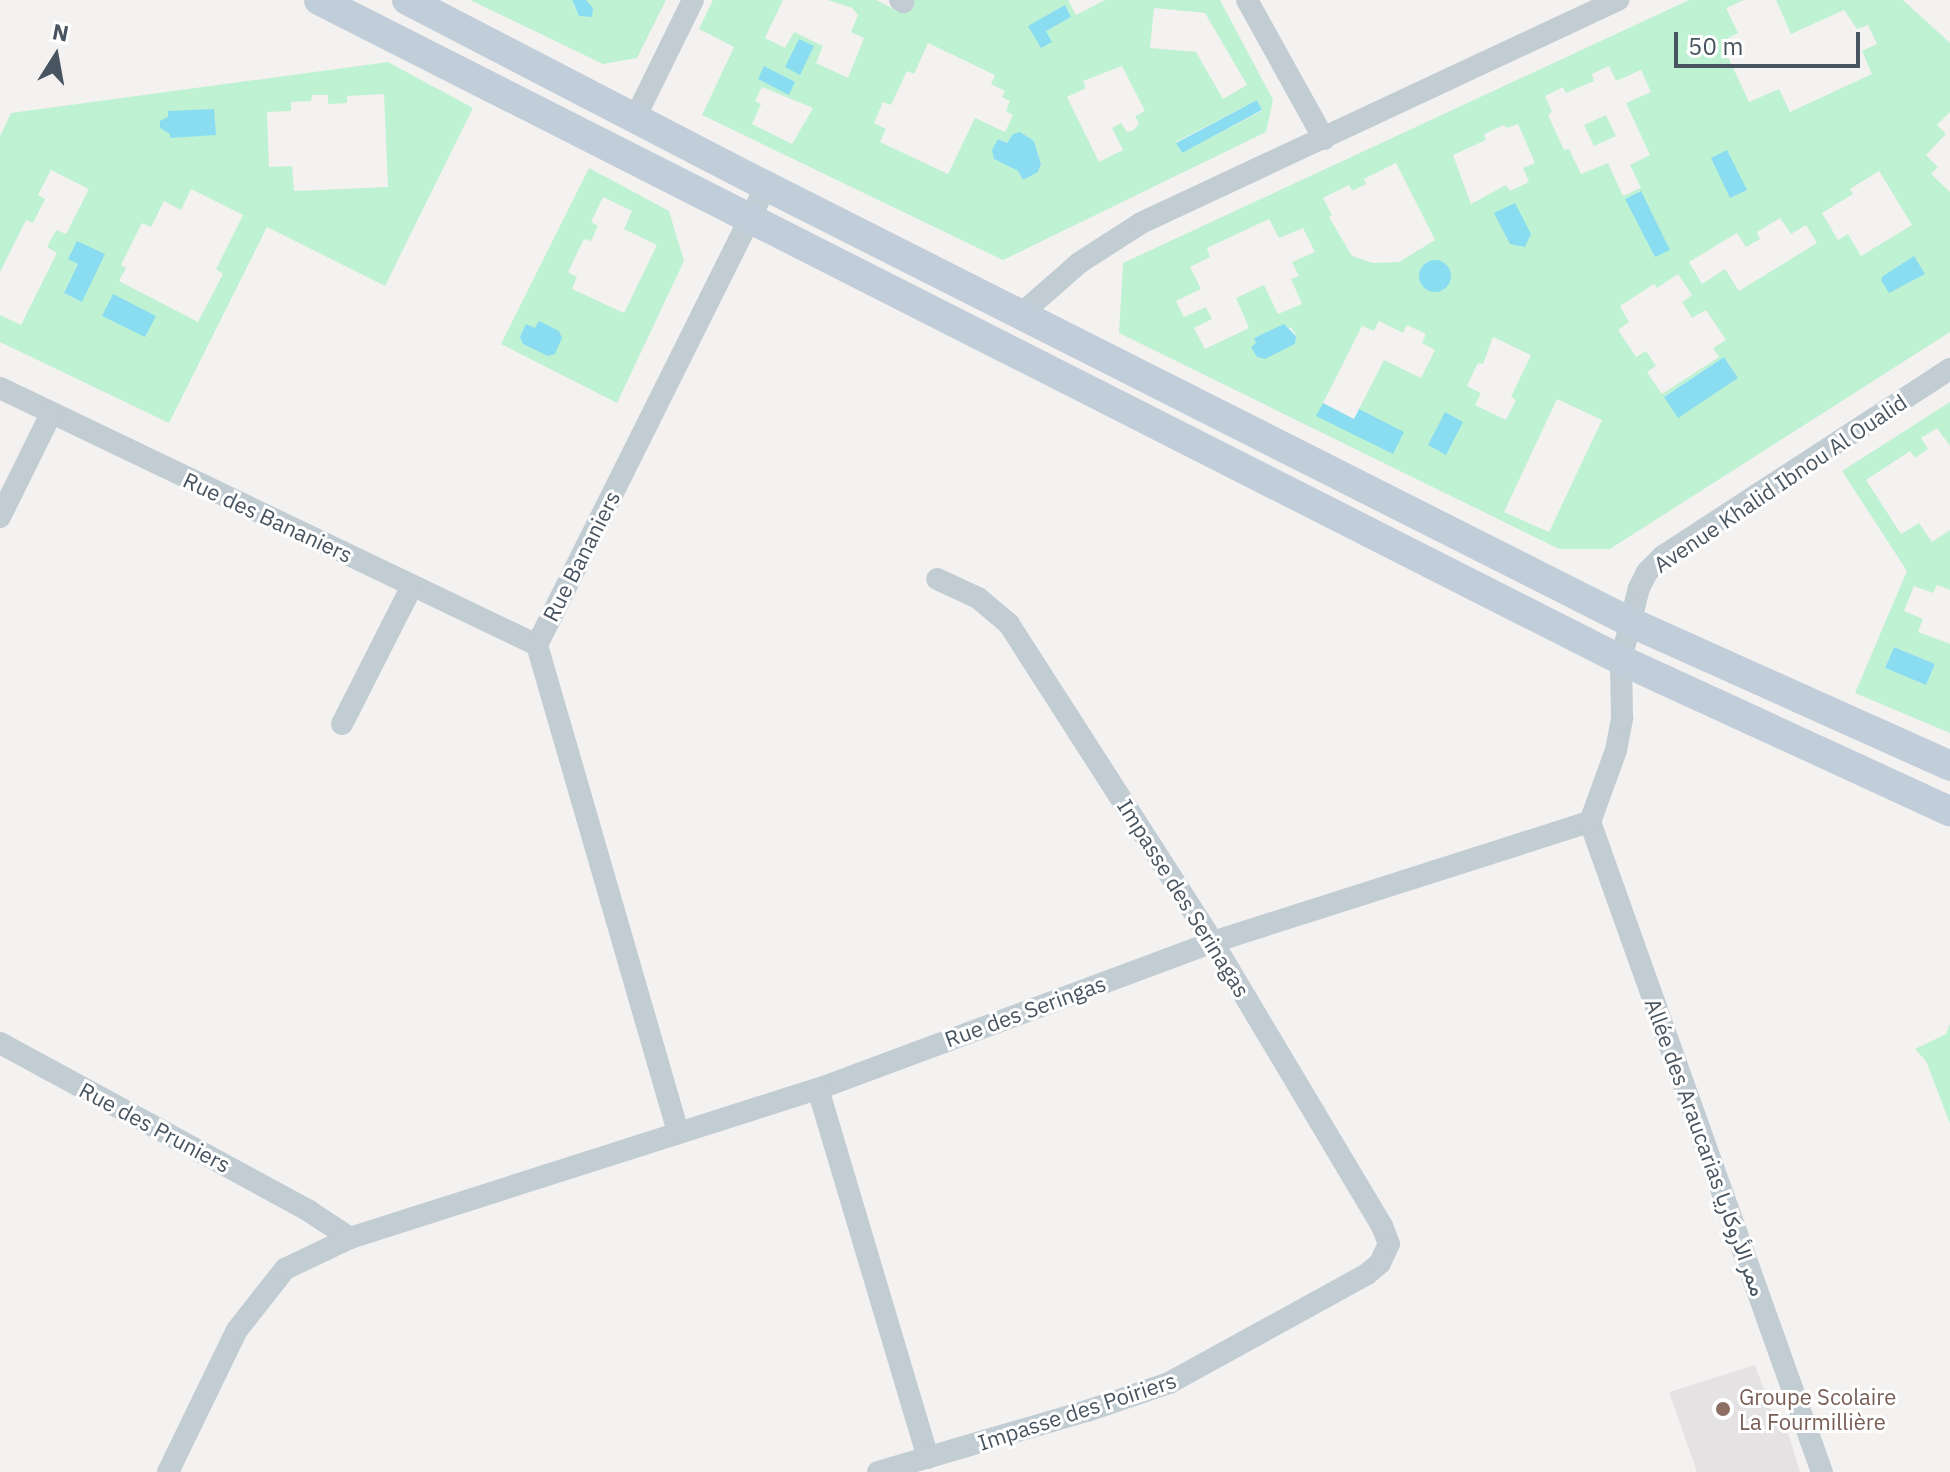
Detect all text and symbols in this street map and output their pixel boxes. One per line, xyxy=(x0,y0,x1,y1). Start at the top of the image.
north arrow xyxy=(16,16,96,96)
text: N xyxy=(50,16,71,48)
scale bar xyxy=(1678,16,1864,66)
text: 50 m xyxy=(1688,30,1743,62)
street label: Avenue Khalid Ibnou Al Oualid xyxy=(1648,388,1912,578)
street label: Rue des Bananiers xyxy=(179,466,357,568)
street label: Rue Bananiers xyxy=(537,486,625,626)
street label: Impasse des Serinagas xyxy=(1112,794,1256,1002)
street label: Rue des Seringas xyxy=(941,970,1109,1052)
street label: Allée des Araucarias ممر الأروكاريا xyxy=(1640,995,1772,1299)
street label: Rue des Pruniers xyxy=(75,1076,235,1178)
street label: Impasse des Poiriers xyxy=(974,1366,1180,1456)
place label: Groupe Scolaire La Fourmillière xyxy=(1739,1383,1896,1434)
marker: Groupe Scolaire La Fourmillière xyxy=(1714,1400,1732,1418)

